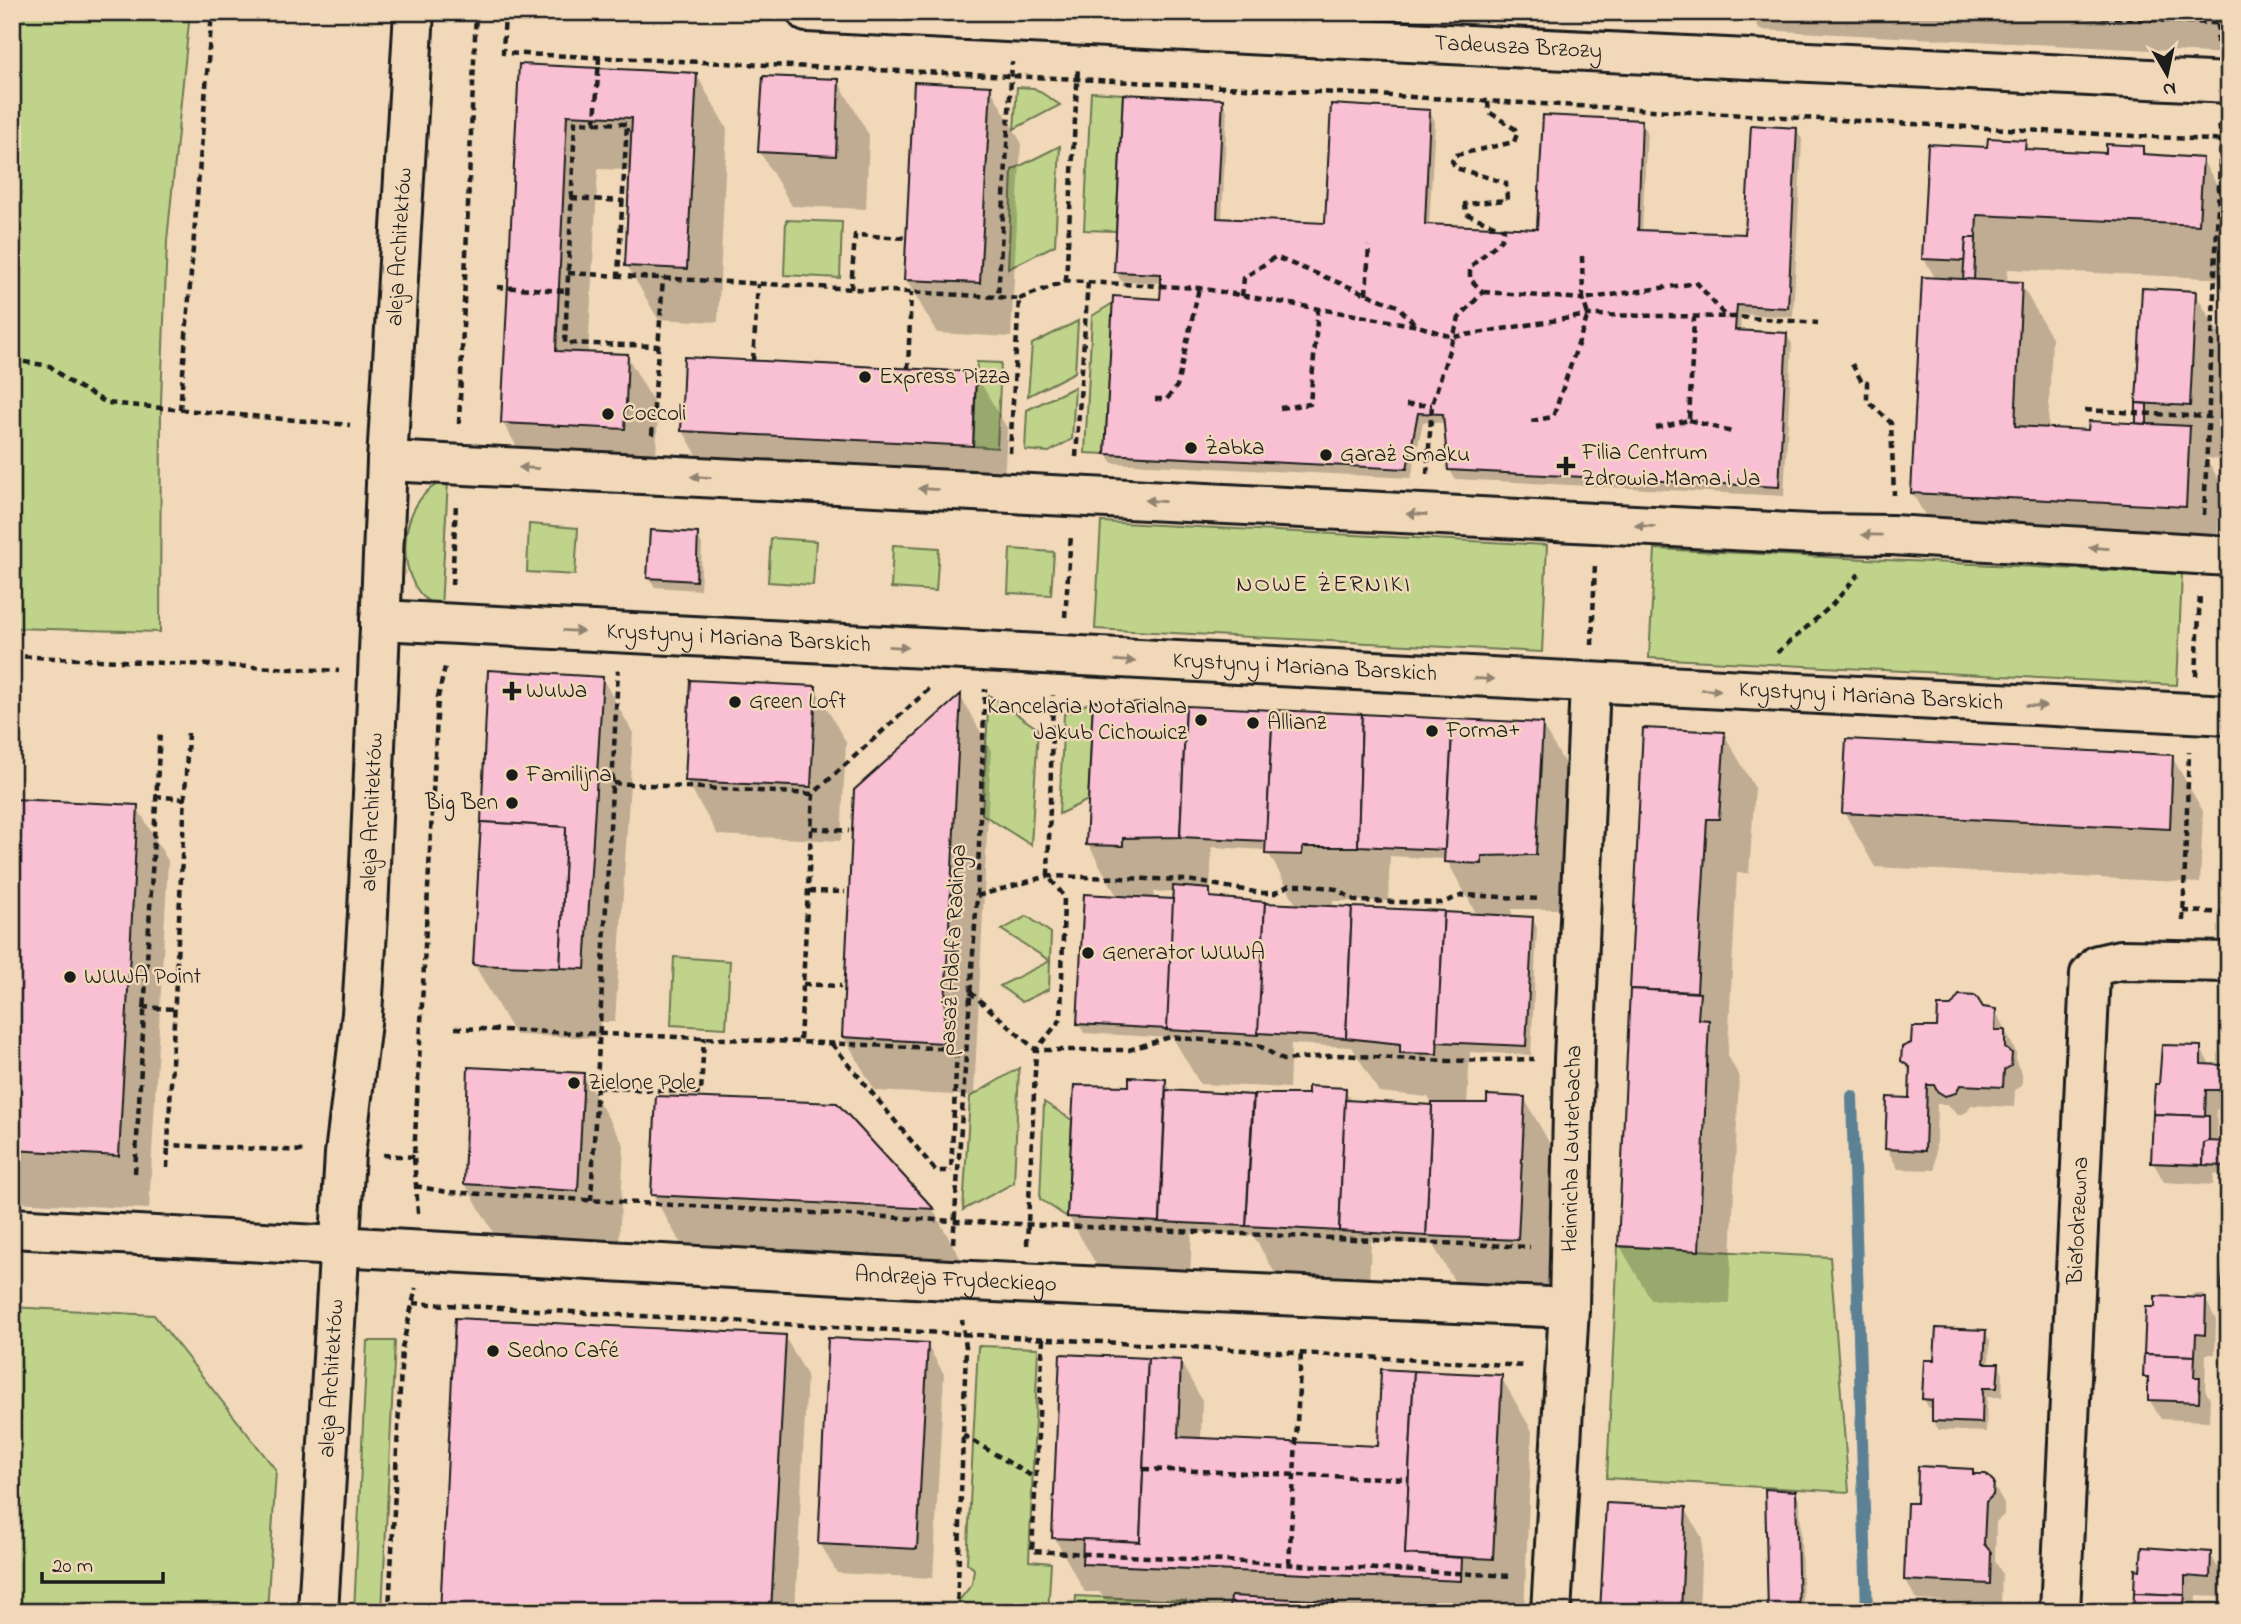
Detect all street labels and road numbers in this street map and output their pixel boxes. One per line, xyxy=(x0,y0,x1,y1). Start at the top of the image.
street label: Tadeusza Brzozy xyxy=(1433,27,1603,70)
street label: aleja Architektów xyxy=(379,166,421,327)
street label: Krystyny i Mariana Barskich xyxy=(605,615,872,662)
street label: Krystyny i Mariana Barskich xyxy=(1172,644,1438,691)
street label: Krystyny i Mariana Barskich xyxy=(1738,673,2004,720)
street label: aleja Architektów xyxy=(352,732,392,892)
street label: pasaż Adolfa Radinga xyxy=(932,843,977,1057)
street label: Heinricha Lauterbacha xyxy=(1554,1044,1591,1252)
street label: Białodrzewna xyxy=(2059,1156,2098,1286)
street label: Andrzeja Frydeckiego xyxy=(854,1258,1057,1302)
street label: aleja Architektów xyxy=(311,1298,353,1459)

